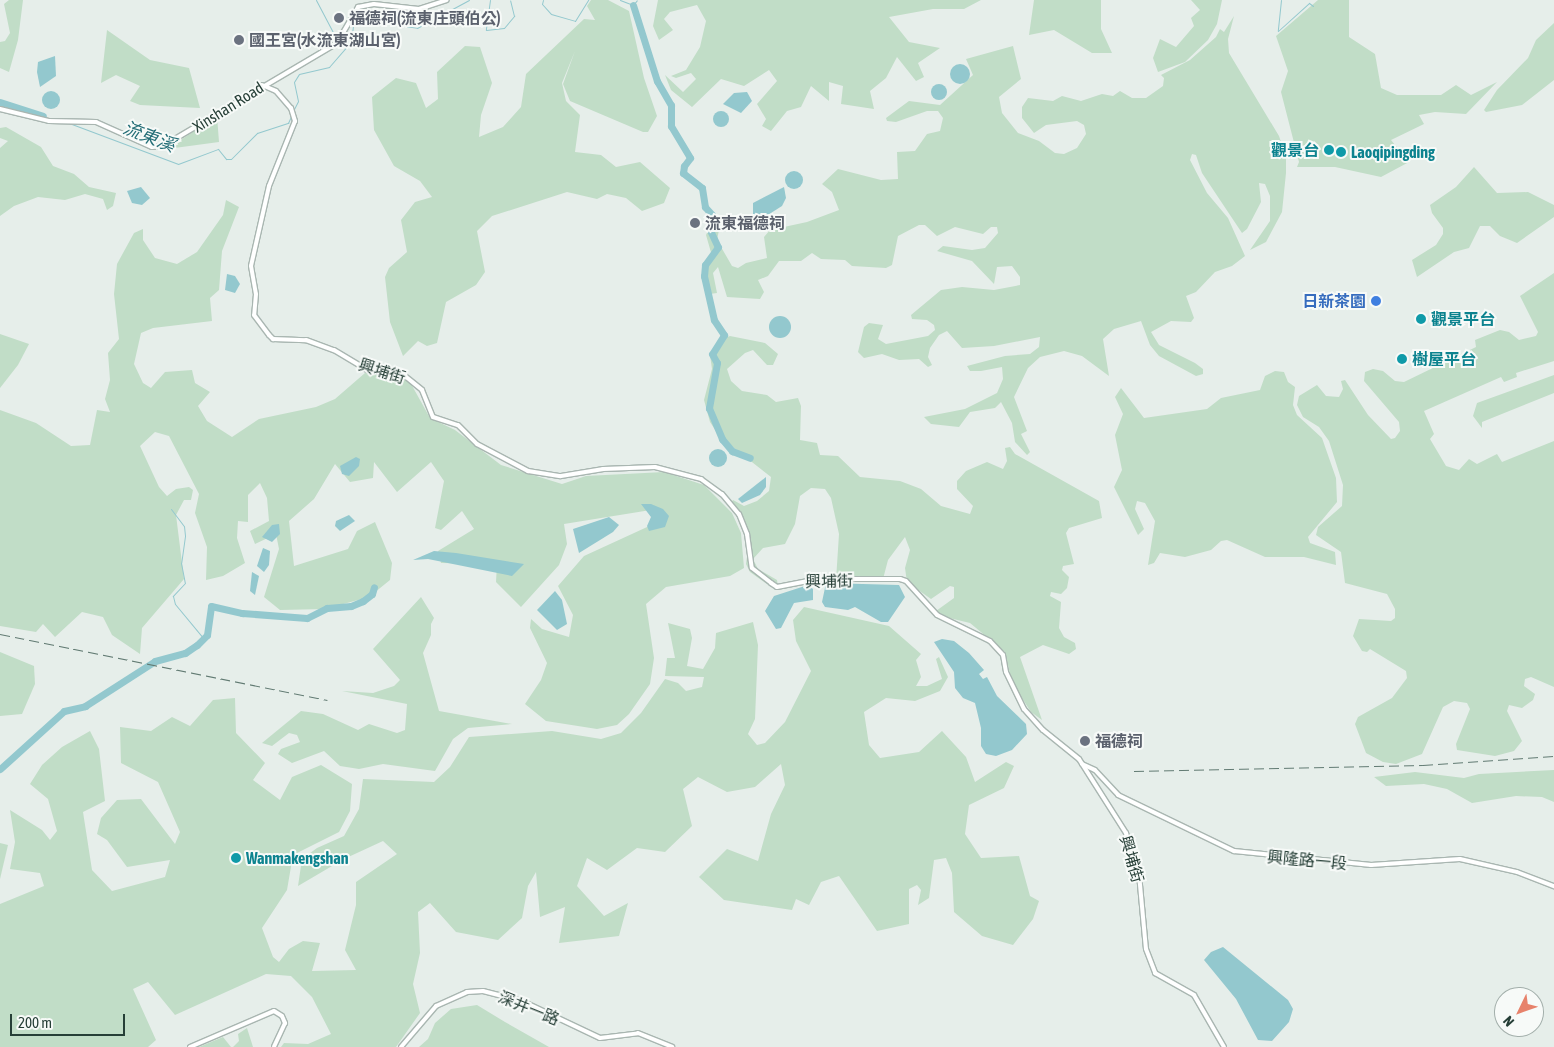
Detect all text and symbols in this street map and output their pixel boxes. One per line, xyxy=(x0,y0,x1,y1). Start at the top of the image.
place label: 福德祠(流東庄頭伯公) xyxy=(349,8,501,28)
marker: 福德祠(流東庄頭伯公) xyxy=(333,12,345,24)
place label: 國王宮(水流東湖山宮) xyxy=(249,30,401,50)
marker: 國王宮(水流東湖山宮) xyxy=(233,34,245,46)
street label: Xinshan Road xyxy=(189,78,267,136)
water label: 流東溪 xyxy=(120,117,178,157)
place label: 觀景台 xyxy=(1271,140,1319,160)
place label: Laoqipingding xyxy=(1351,142,1435,162)
marker: 觀景台 xyxy=(1323,144,1335,156)
marker: Laoqipingding xyxy=(1335,146,1347,158)
place label: 流東福德祠 xyxy=(705,213,785,233)
marker: 流東福德祠 xyxy=(689,217,701,229)
place label: 日新茶園 xyxy=(1302,291,1366,311)
marker: 日新茶園 xyxy=(1370,295,1382,307)
place label: 觀景平台 xyxy=(1431,309,1495,329)
marker: 觀景平台 xyxy=(1415,313,1427,325)
place label: 樹屋平台 xyxy=(1412,349,1476,369)
marker: 樹屋平台 xyxy=(1396,353,1408,365)
street label: 興埔街 xyxy=(356,354,408,388)
street label: 興埔街 xyxy=(805,571,853,591)
place label: 福德祠 xyxy=(1095,731,1143,751)
marker: 福德祠 xyxy=(1079,735,1091,747)
street label: 興埔街 xyxy=(1116,833,1148,885)
street label: 興隆路一段 xyxy=(1266,847,1348,873)
place label: Wanmakengshan xyxy=(246,848,349,868)
marker: Wanmakengshan xyxy=(230,852,242,864)
street label: 深井一路 xyxy=(496,987,562,1029)
north arrow xyxy=(1494,987,1544,1037)
scale bar xyxy=(12,1004,128,1036)
text: N xyxy=(1500,1013,1517,1030)
text: 200 m xyxy=(18,1014,52,1031)

